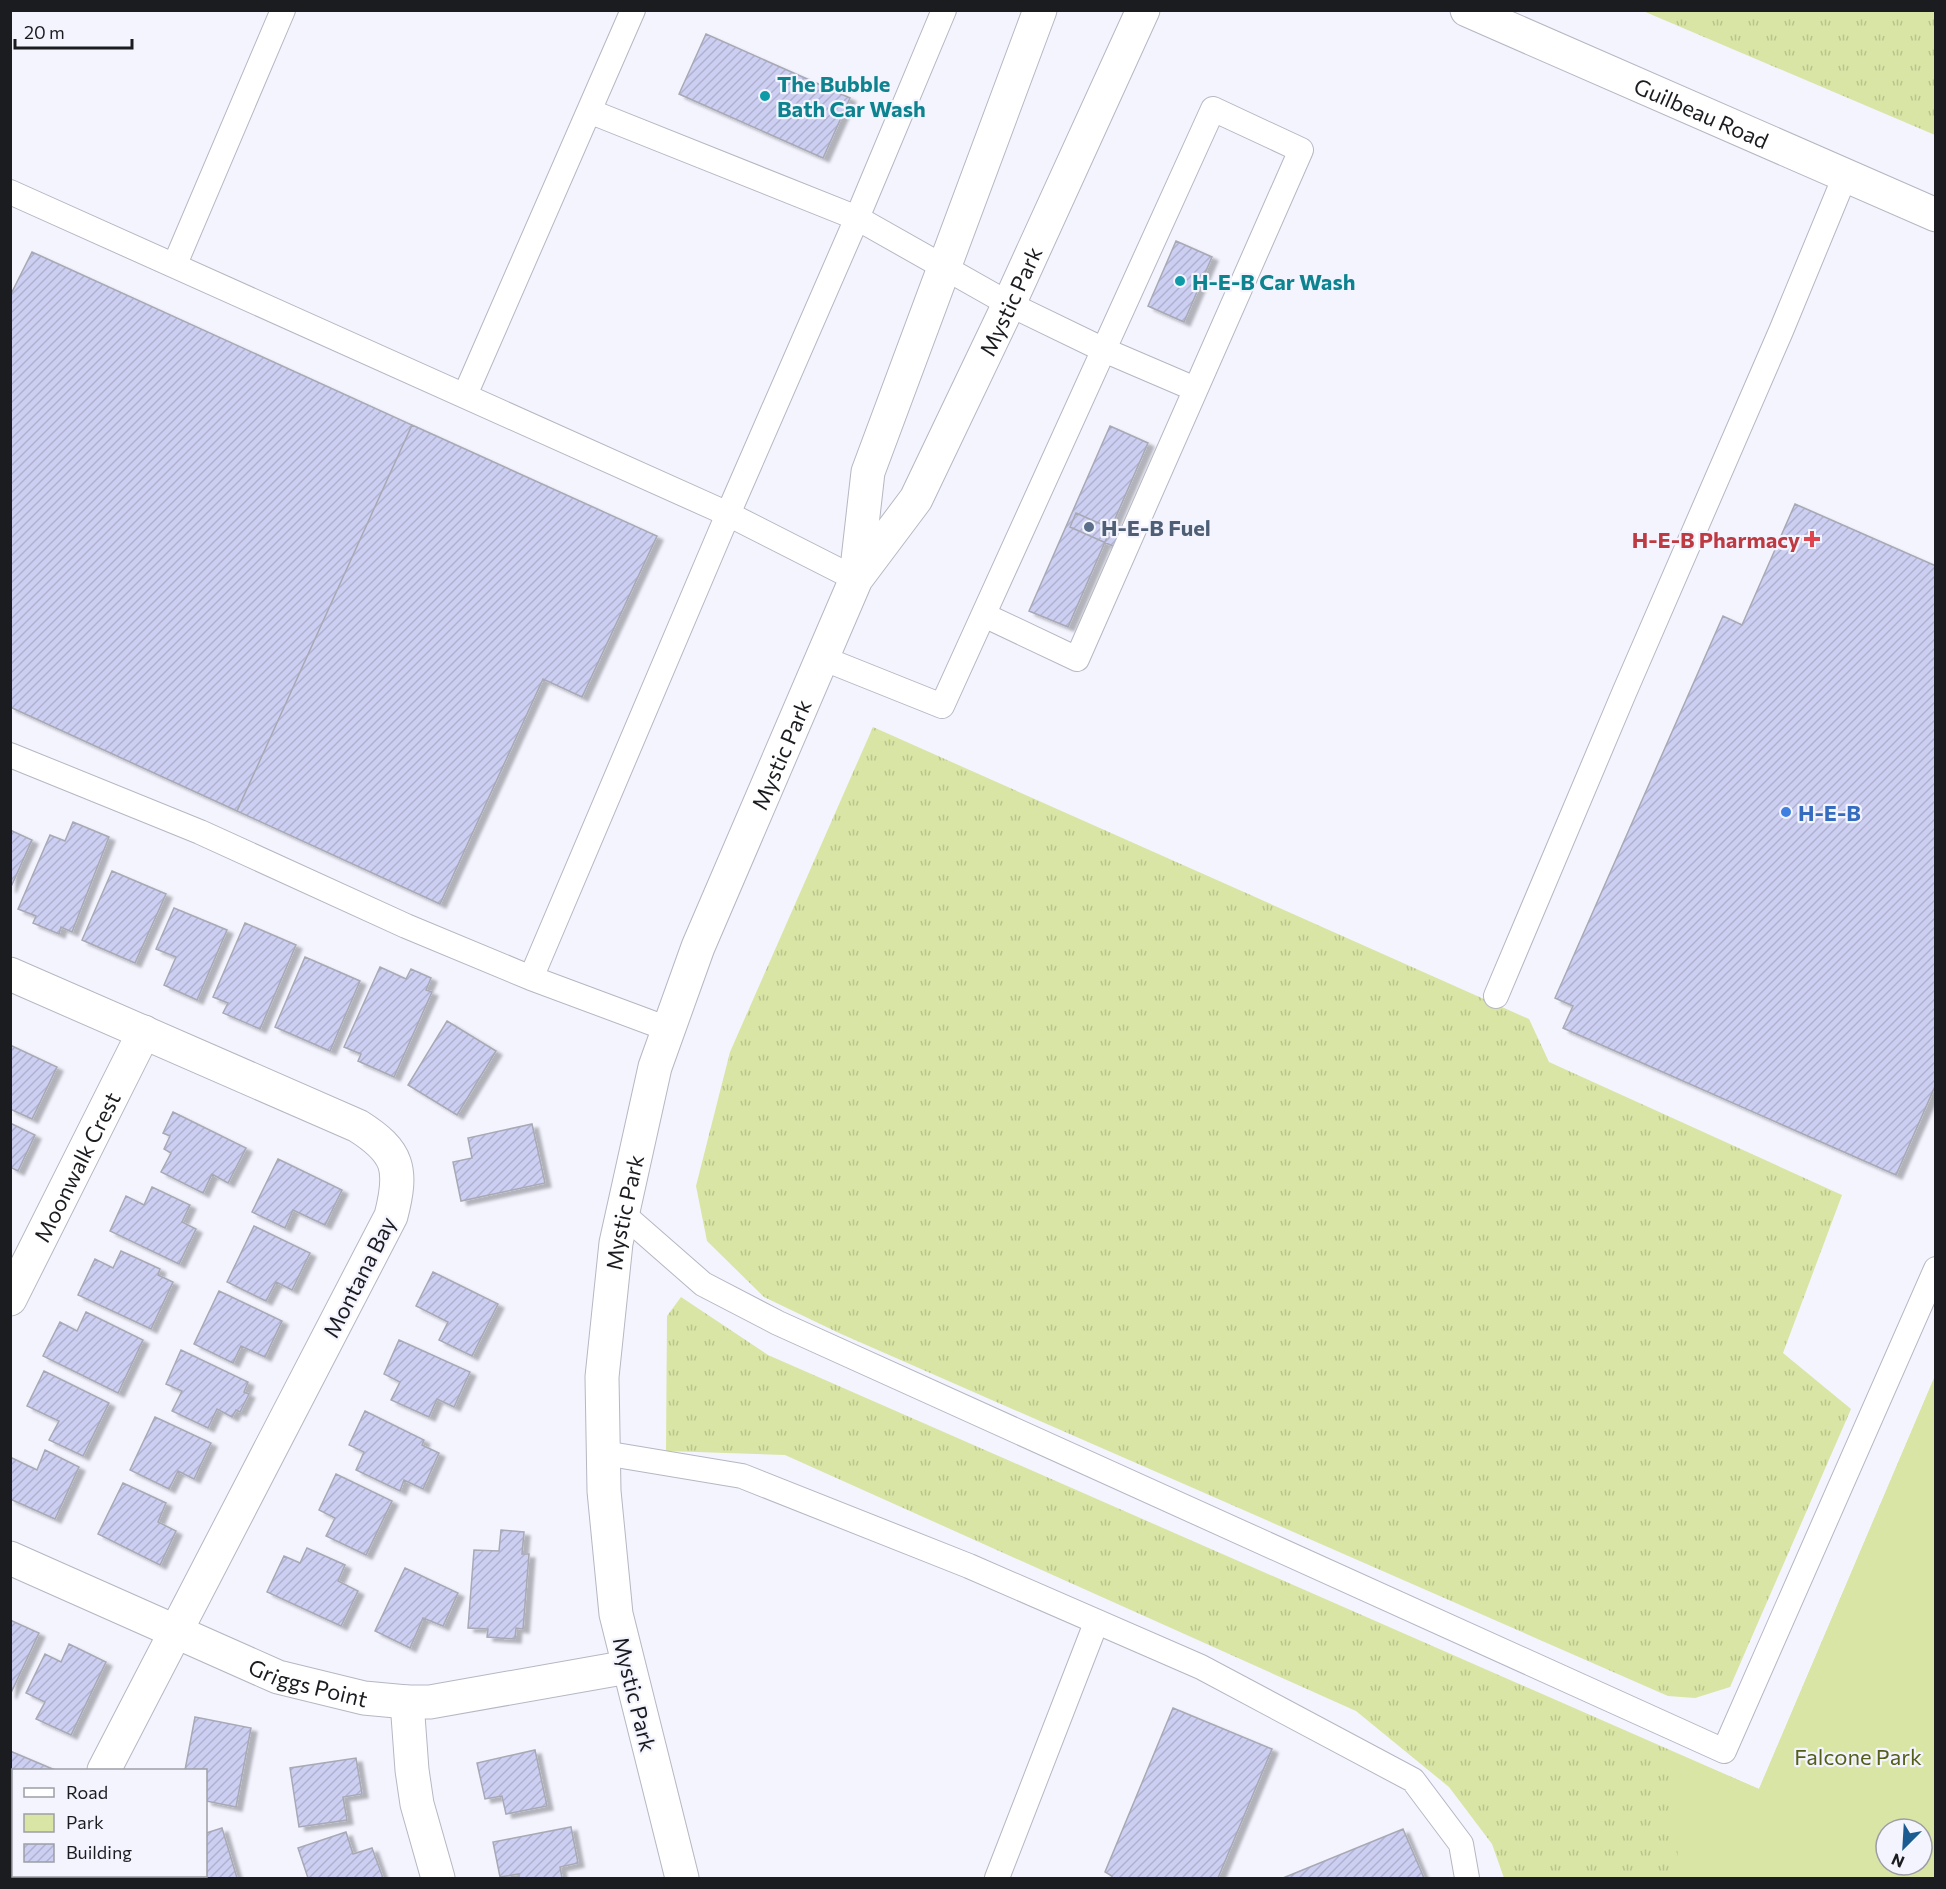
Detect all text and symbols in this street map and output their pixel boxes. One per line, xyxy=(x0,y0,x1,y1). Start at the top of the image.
scale bar xyxy=(15,12,132,50)
text: 20 m xyxy=(24,21,65,43)
place label: The Bubble Bath Car Wash xyxy=(777,70,926,122)
street label: Guilbeau Road xyxy=(1630,71,1773,154)
marker: The Bubble Bath Car Wash xyxy=(758,89,772,103)
street label: Mystic Park xyxy=(973,242,1047,360)
place label: H-E-B Car Wash xyxy=(1192,268,1355,295)
marker: H-E-B Car Wash xyxy=(1173,274,1187,288)
place label: H-E-B Fuel xyxy=(1101,514,1211,541)
marker: H-E-B Fuel xyxy=(1082,520,1096,534)
place label: H-E-B Pharmacy xyxy=(1632,526,1800,553)
marker: H-E-B Pharmacy xyxy=(1805,532,1819,546)
street label: Mystic Park xyxy=(745,695,816,813)
place label: H-E-B xyxy=(1798,799,1861,826)
marker: H-E-B xyxy=(1779,805,1793,819)
street label: Moonwalk Crest xyxy=(27,1087,125,1246)
street label: Mystic Park xyxy=(600,1152,649,1271)
street label: Montana Bay xyxy=(317,1212,401,1342)
street label: Mystic Park xyxy=(608,1634,662,1754)
street label: Griggs Point xyxy=(245,1652,371,1712)
park label: Falcone Park xyxy=(1794,1743,1922,1770)
legend xyxy=(12,1769,207,1877)
text: Road xyxy=(66,1781,108,1803)
text: Park xyxy=(66,1811,104,1833)
north arrow xyxy=(1874,1817,1934,1877)
text: Building xyxy=(66,1841,132,1863)
text: N xyxy=(1888,1850,1907,1872)

